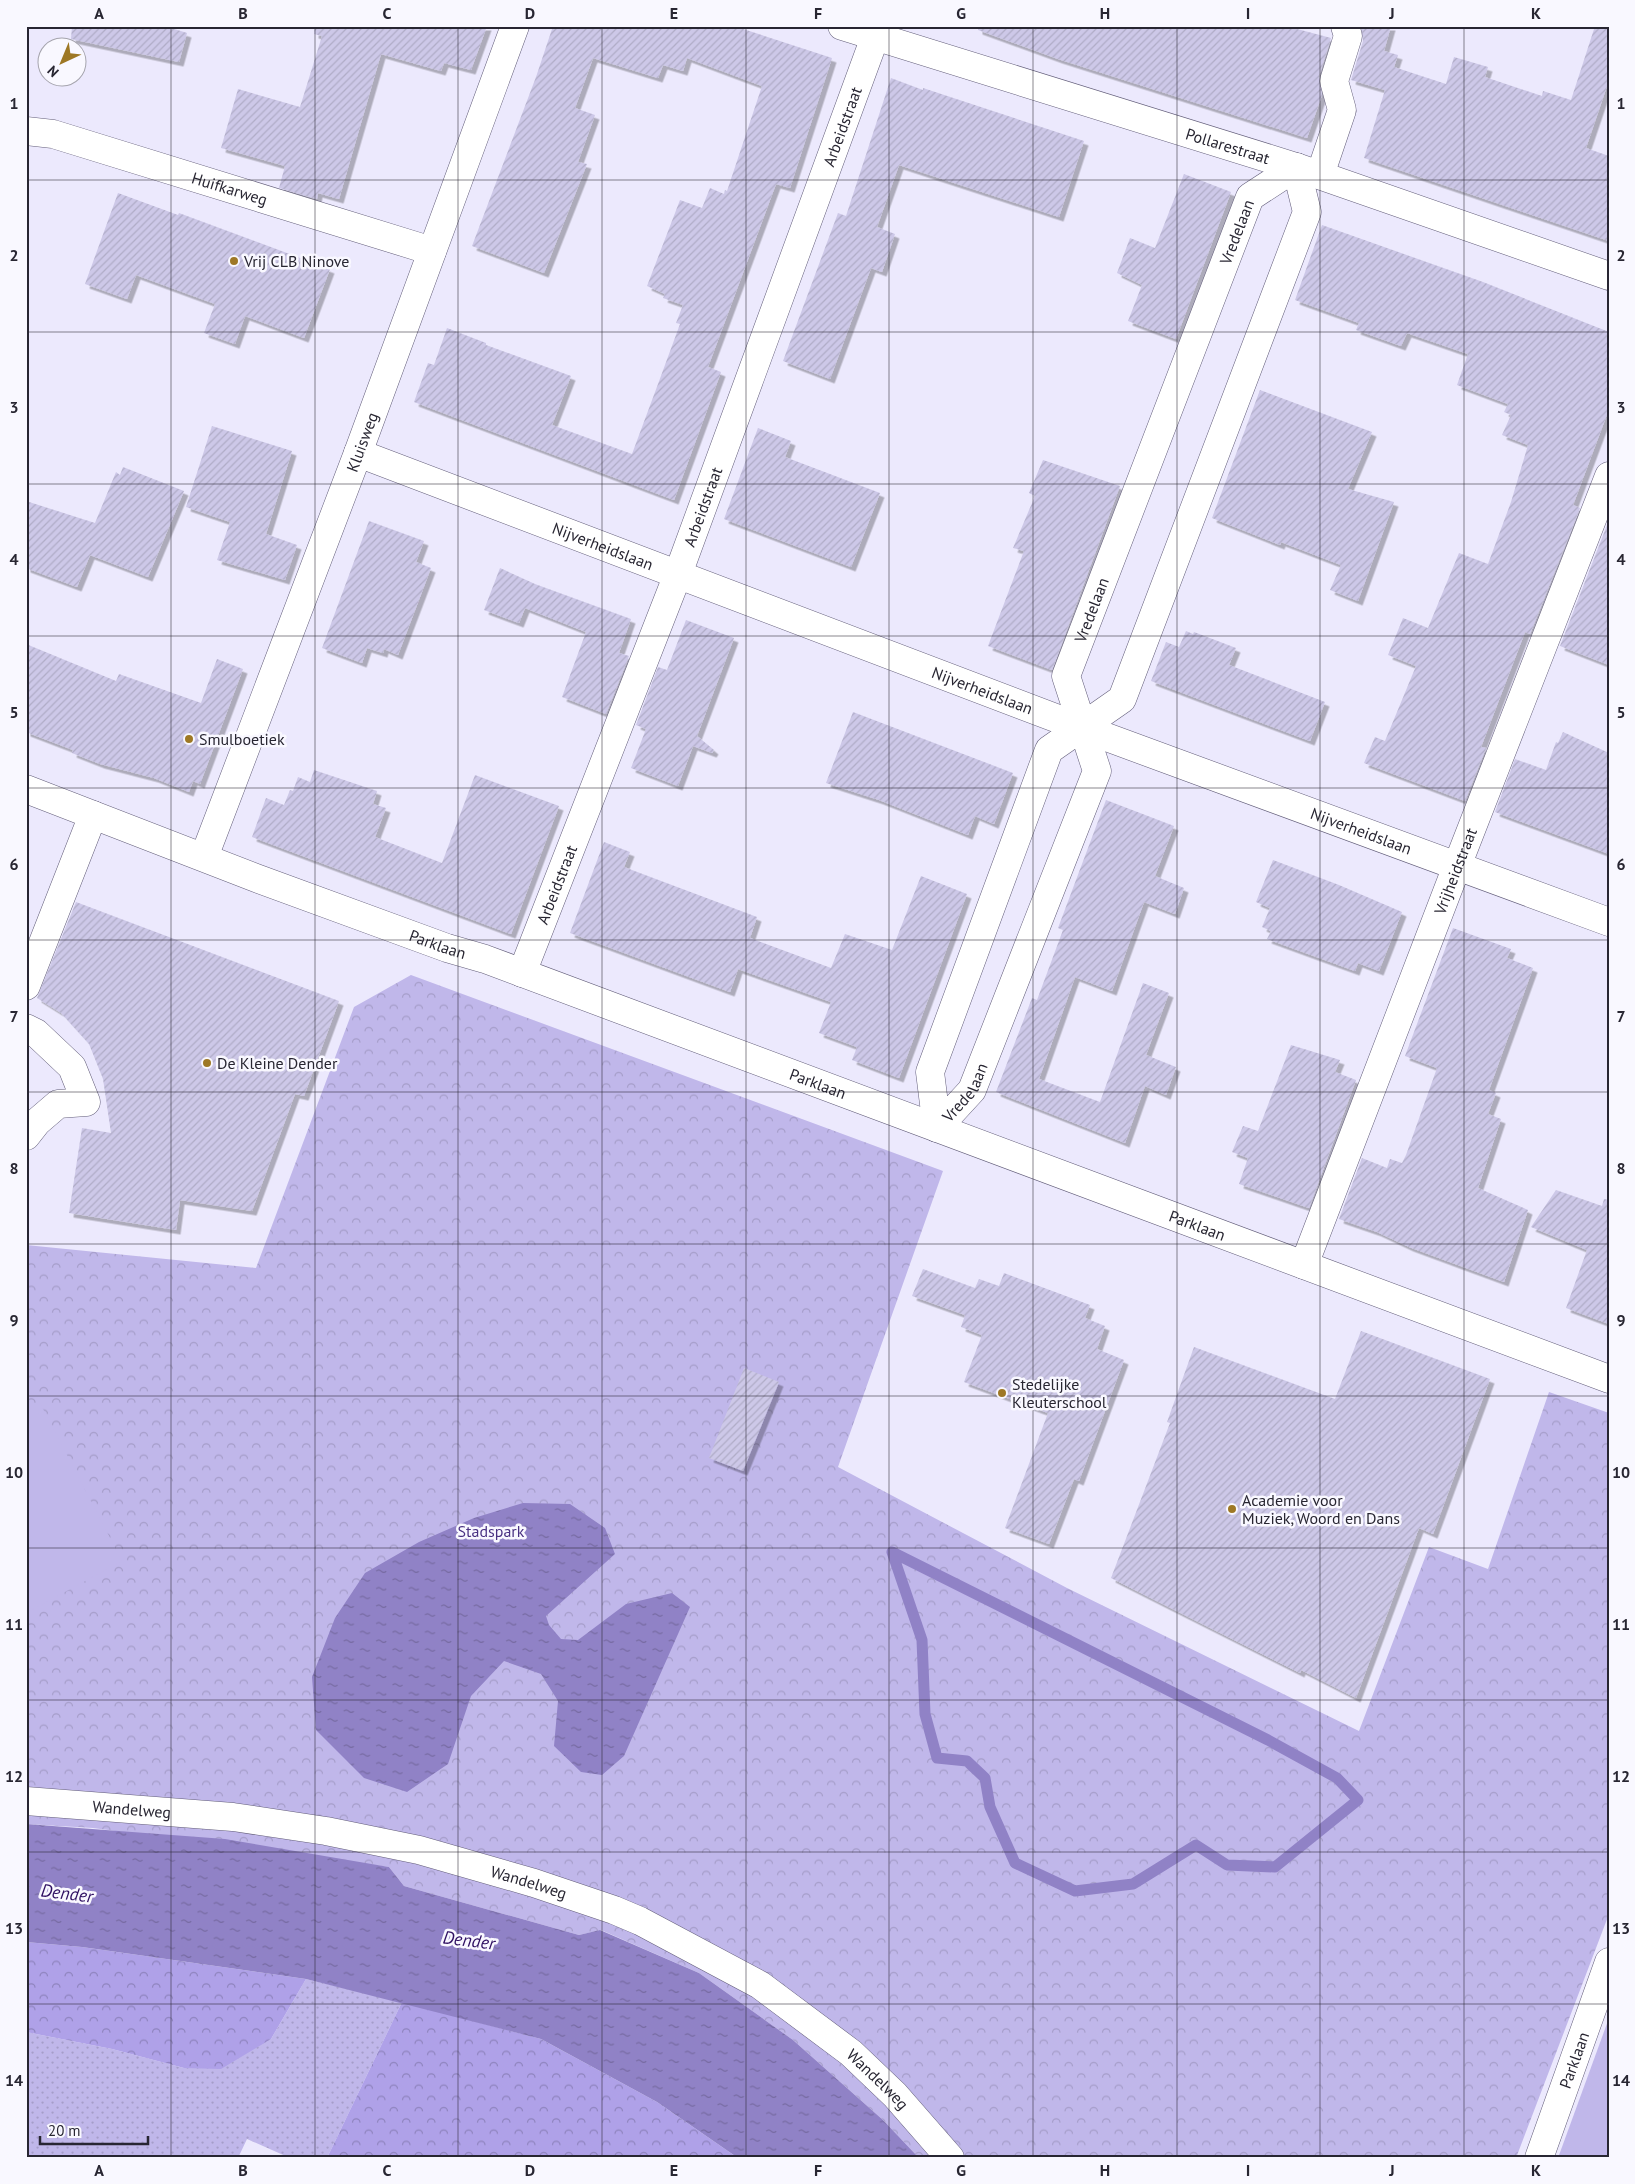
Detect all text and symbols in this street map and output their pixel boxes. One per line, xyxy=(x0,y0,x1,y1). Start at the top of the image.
text: A xyxy=(94,3,104,23)
text: B xyxy=(238,3,248,23)
text: C xyxy=(383,3,392,23)
text: D xyxy=(525,3,535,23)
text: E xyxy=(670,3,678,23)
text: F xyxy=(814,3,822,23)
text: G xyxy=(956,3,966,23)
text: H xyxy=(1100,3,1110,23)
text: I xyxy=(1246,3,1250,23)
text: J xyxy=(1388,3,1395,23)
text: K xyxy=(1531,3,1541,23)
north arrow xyxy=(38,38,88,88)
text: N xyxy=(43,62,63,81)
street label: Arbeidstraat xyxy=(818,83,866,169)
text: 1 xyxy=(9,93,19,113)
text: 1 xyxy=(1616,93,1626,113)
street label: Pollarestraat xyxy=(1183,123,1273,168)
street label: Huifkarweg xyxy=(189,167,270,210)
street label: Vredelaan xyxy=(1215,197,1258,268)
text: 2 xyxy=(9,245,19,265)
text: 2 xyxy=(1616,245,1626,265)
place label: Vrij CLB Ninove xyxy=(243,251,349,271)
marker: Vrij CLB Ninove xyxy=(228,255,240,267)
text: 3 xyxy=(9,397,19,417)
text: 3 xyxy=(1616,397,1626,417)
street label: Kluisweg xyxy=(342,409,382,475)
street label: Arbeidstraat xyxy=(679,464,727,549)
street label: Nijverheidslaan xyxy=(550,518,656,574)
text: 4 xyxy=(9,549,19,569)
text: 4 xyxy=(1616,549,1626,569)
street label: Vredelaan xyxy=(1070,575,1113,646)
street label: Nijverheidslaan xyxy=(929,662,1036,718)
text: 5 xyxy=(9,702,19,722)
text: 5 xyxy=(1616,702,1626,722)
place label: Smulboetiek xyxy=(199,729,285,749)
marker: Smulboetiek xyxy=(183,733,195,745)
street label: Nijverheidslaan xyxy=(1308,803,1415,859)
street label: Vrijheidstraat xyxy=(1429,824,1481,918)
street label: Arbeidstraat xyxy=(532,841,581,927)
text: 6 xyxy=(9,854,19,874)
text: 6 xyxy=(1616,854,1626,874)
street label: Parklaan xyxy=(407,925,468,963)
text: 7 xyxy=(9,1006,19,1026)
text: 7 xyxy=(1616,1006,1626,1026)
place label: De Kleine Dender xyxy=(217,1053,338,1073)
marker: De Kleine Dender xyxy=(201,1057,213,1069)
street label: Vredelaan xyxy=(937,1060,992,1127)
street label: Parklaan xyxy=(787,1064,849,1103)
text: 8 xyxy=(9,1158,19,1178)
text: 8 xyxy=(1616,1158,1626,1178)
street label: Parklaan xyxy=(1166,1206,1228,1245)
text: 9 xyxy=(9,1310,19,1330)
text: 9 xyxy=(1616,1310,1626,1330)
place label: Stedelijke Kleuterschool xyxy=(1012,1374,1107,1412)
marker: Stedelijke Kleuterschool xyxy=(996,1387,1008,1399)
text: 10 xyxy=(5,1462,23,1482)
text: 10 xyxy=(1612,1462,1630,1482)
place label: Academie voor Muziek, Woord en Dans xyxy=(1242,1490,1400,1528)
marker: Academie voor Muziek, Woord en Dans xyxy=(1226,1503,1238,1515)
park label: Stadspark xyxy=(458,1521,525,1541)
text: 11 xyxy=(5,1614,23,1634)
text: 11 xyxy=(1612,1614,1630,1634)
text: 12 xyxy=(5,1766,23,1786)
text: 12 xyxy=(1612,1766,1630,1786)
street label: Wandelweg xyxy=(92,1796,172,1822)
street label: Wandelweg xyxy=(488,1861,570,1903)
water label: Dender xyxy=(40,1878,95,1908)
text: 13 xyxy=(5,1918,23,1938)
text: 13 xyxy=(1612,1918,1630,1938)
water label: Dender xyxy=(442,1925,497,1955)
street label: Parklaan xyxy=(1555,2029,1593,2091)
street label: Wandelweg xyxy=(843,2044,913,2114)
text: 14 xyxy=(5,2070,23,2090)
text: 14 xyxy=(1612,2070,1630,2090)
scale bar xyxy=(40,2114,148,2146)
text: 20 m xyxy=(48,2121,81,2140)
text: A xyxy=(94,2160,104,2180)
text: B xyxy=(238,2160,248,2180)
text: C xyxy=(383,2160,392,2180)
text: D xyxy=(525,2160,535,2180)
text: E xyxy=(670,2160,678,2180)
text: F xyxy=(814,2160,822,2180)
text: G xyxy=(956,2160,966,2180)
text: H xyxy=(1100,2160,1110,2180)
text: I xyxy=(1246,2160,1250,2180)
text: J xyxy=(1388,2160,1395,2180)
text: K xyxy=(1531,2160,1541,2180)

